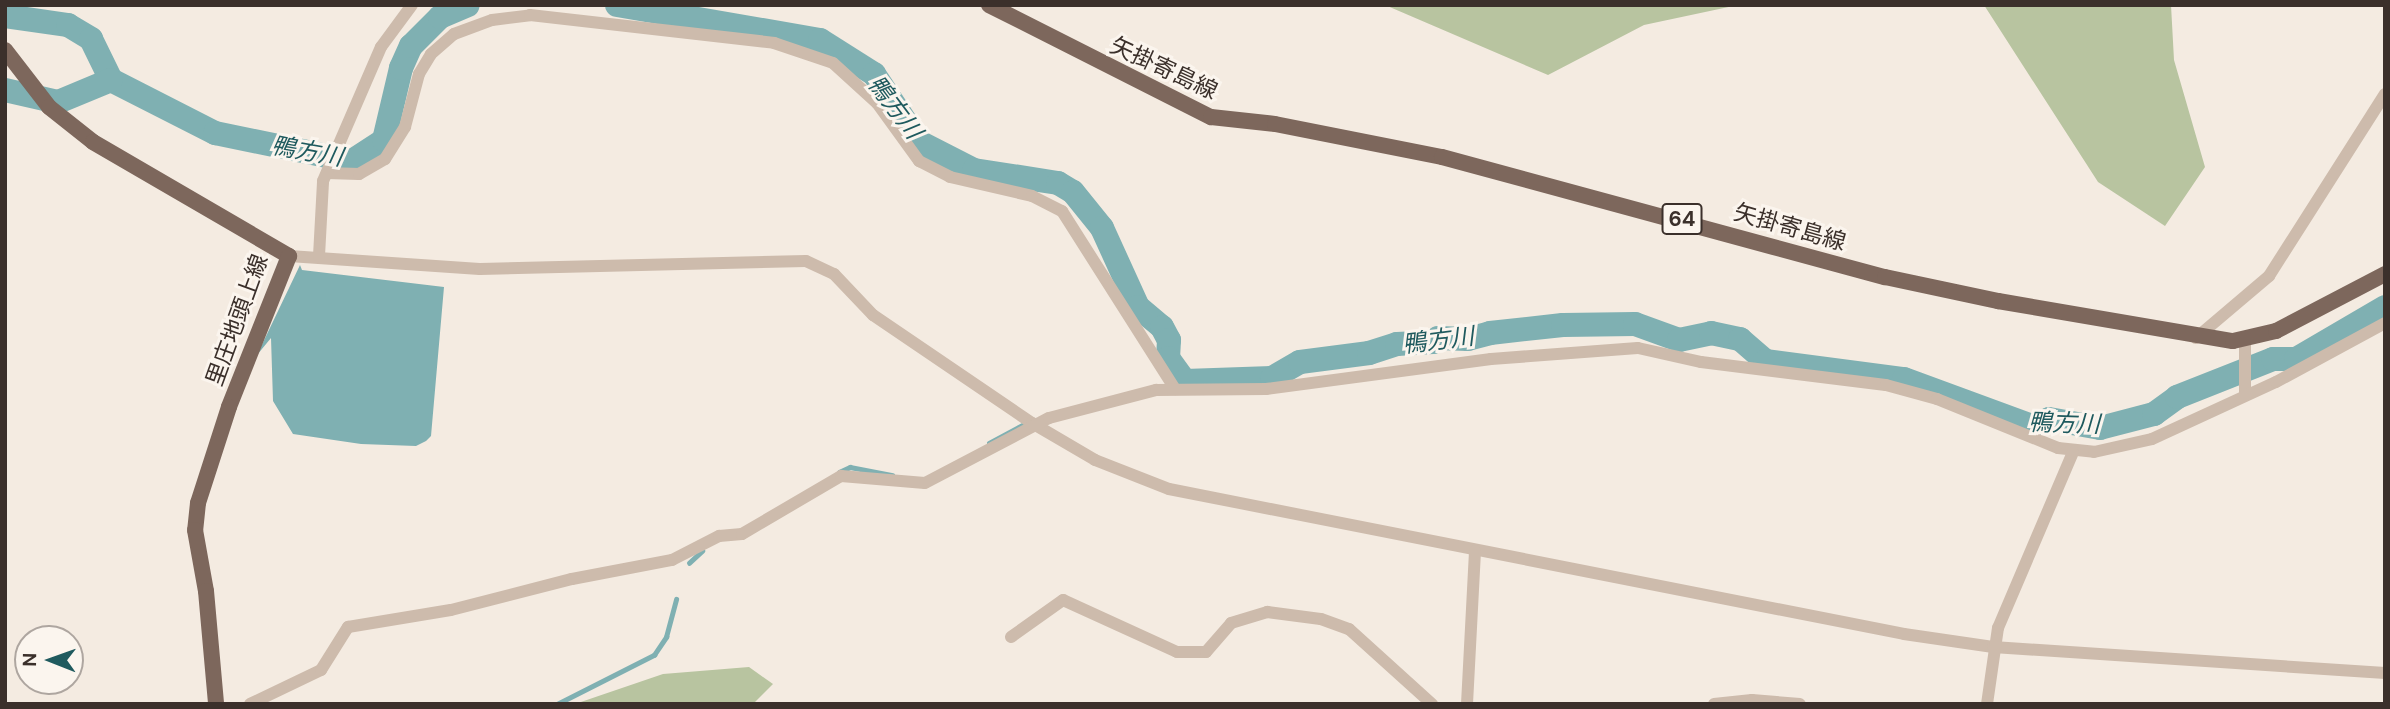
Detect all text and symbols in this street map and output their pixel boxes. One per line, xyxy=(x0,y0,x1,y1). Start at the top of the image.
street label: 矢掛寄島線 xyxy=(1106,31,1222,105)
water label: 鴨方川 xyxy=(862,70,928,144)
water label: 鴨方川 xyxy=(269,131,345,171)
street label: 矢掛寄島線 xyxy=(1731,198,1849,256)
road number: 64 xyxy=(1661,202,1703,236)
street label: 里庄地頭上線 xyxy=(200,250,274,390)
water label: 鴨方川 xyxy=(1401,321,1475,359)
water label: 鴨方川 xyxy=(2028,407,2100,439)
north arrow xyxy=(14,625,84,695)
text: N xyxy=(17,653,42,667)

